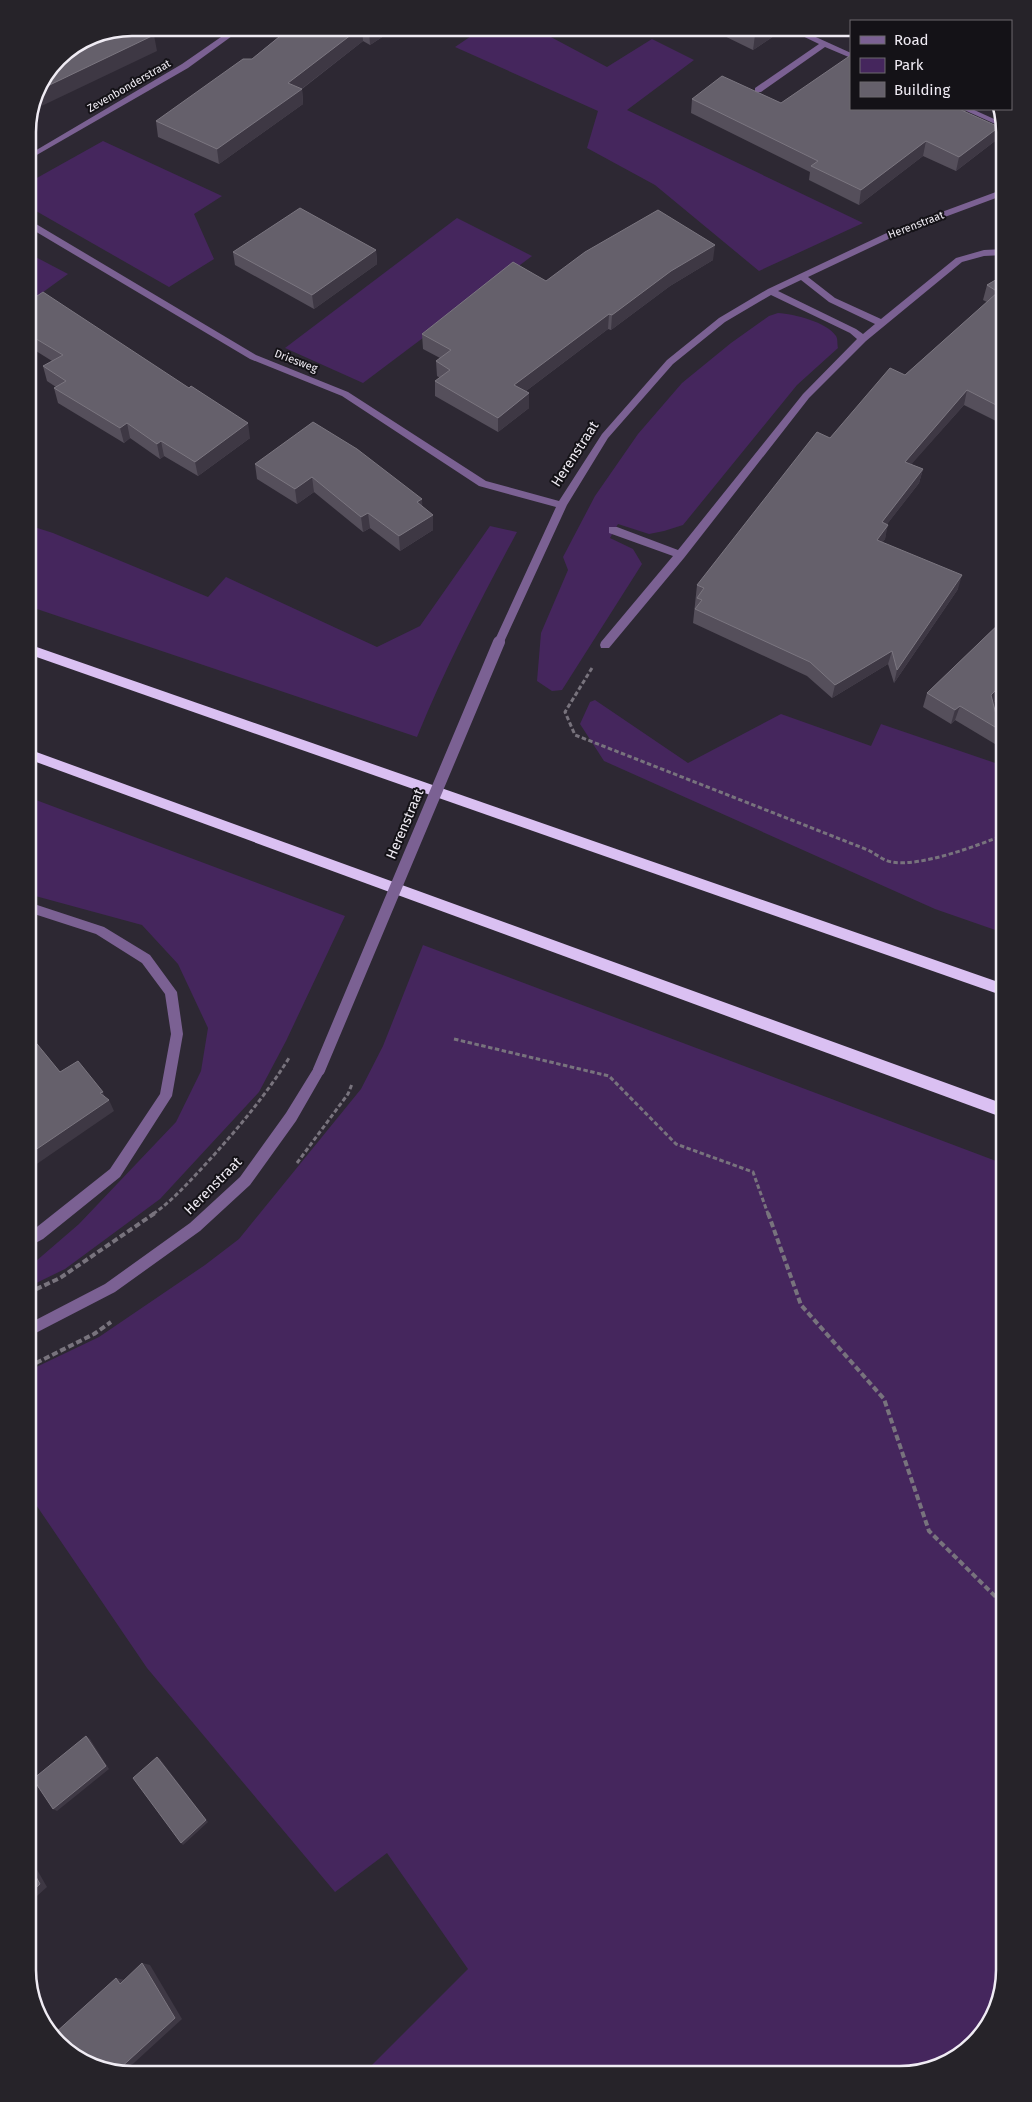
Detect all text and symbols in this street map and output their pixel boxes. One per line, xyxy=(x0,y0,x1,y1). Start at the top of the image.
legend xyxy=(850,20,1012,110)
text: Road xyxy=(894,31,929,49)
text: Park xyxy=(894,56,924,74)
street label: Zevenbonderstraat xyxy=(85,57,173,115)
text: Building xyxy=(894,81,950,99)
street label: Herenstraat xyxy=(886,208,946,242)
street label: Driesweg xyxy=(273,347,320,375)
street label: Herenstraat xyxy=(548,417,603,490)
street label: Herenstraat xyxy=(383,785,428,862)
street label: Herenstraat xyxy=(181,1153,246,1218)

